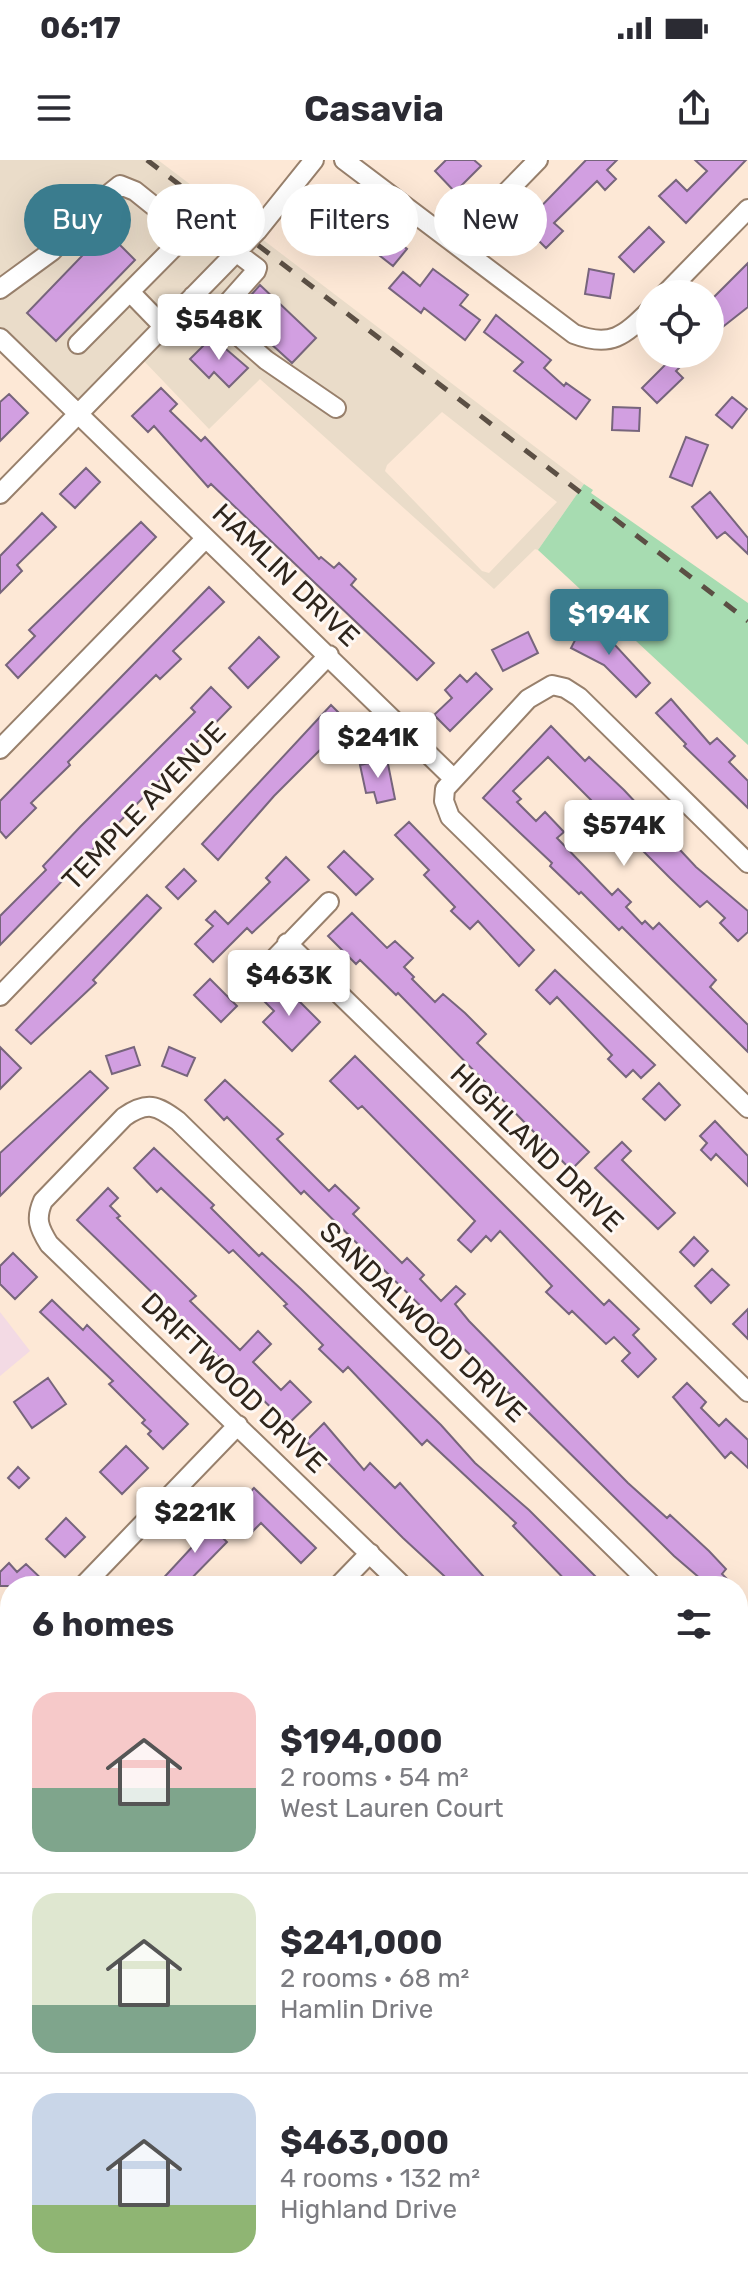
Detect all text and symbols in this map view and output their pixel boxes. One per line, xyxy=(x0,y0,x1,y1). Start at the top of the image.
text: 06:17 xyxy=(40,10,121,46)
icon: menu xyxy=(32,86,76,130)
icon: share xyxy=(672,86,716,130)
text: Casavia xyxy=(304,87,444,130)
chip: Buy xyxy=(24,184,131,256)
chip: Rent xyxy=(147,184,265,256)
chip: Filters xyxy=(281,184,418,256)
chip: New xyxy=(434,184,547,256)
map controls xyxy=(636,280,724,368)
button: locate xyxy=(636,280,724,368)
pin: $548K xyxy=(163,294,275,362)
text: $548K xyxy=(176,304,262,335)
street label: HAMLIN DRIVE xyxy=(206,497,366,653)
pin: $194K xyxy=(553,589,665,657)
text: $194K xyxy=(568,599,650,630)
pin: $241K xyxy=(322,712,434,780)
street label: TEMPLE AVENUE xyxy=(55,715,233,897)
text: $241K xyxy=(337,722,419,753)
pin: $574K xyxy=(568,800,680,868)
text: $574K xyxy=(582,810,666,841)
pin: $463K xyxy=(233,950,345,1018)
text: $463K xyxy=(246,960,332,991)
street label: HIGHLAND DRIVE xyxy=(444,1057,630,1239)
street label: SANDALWOOD DRIVE xyxy=(313,1215,533,1429)
street label: DRIFTWOOD DRIVE xyxy=(135,1286,333,1480)
pin: $221K xyxy=(139,1487,251,1555)
text: $221K xyxy=(154,1497,236,1528)
icon: filters xyxy=(672,1602,716,1646)
text: 6 homes xyxy=(32,1604,174,1645)
text: $194,000 xyxy=(280,1721,443,1762)
icon: home xyxy=(96,1724,192,1820)
text: 2 rooms · 54 m² xyxy=(280,1762,469,1793)
text: West Lauren Court xyxy=(280,1793,504,1824)
text: $241,000 xyxy=(280,1922,443,1963)
icon: home xyxy=(96,1925,192,2021)
text: 2 rooms · 68 m² xyxy=(280,1963,469,1994)
text: Hamlin Drive xyxy=(280,1994,433,2025)
text: $463,000 xyxy=(280,2122,449,2163)
icon: home xyxy=(96,2125,192,2221)
text: 4 rooms · 132 m² xyxy=(280,2163,480,2194)
text: Highland Drive xyxy=(280,2194,457,2225)

